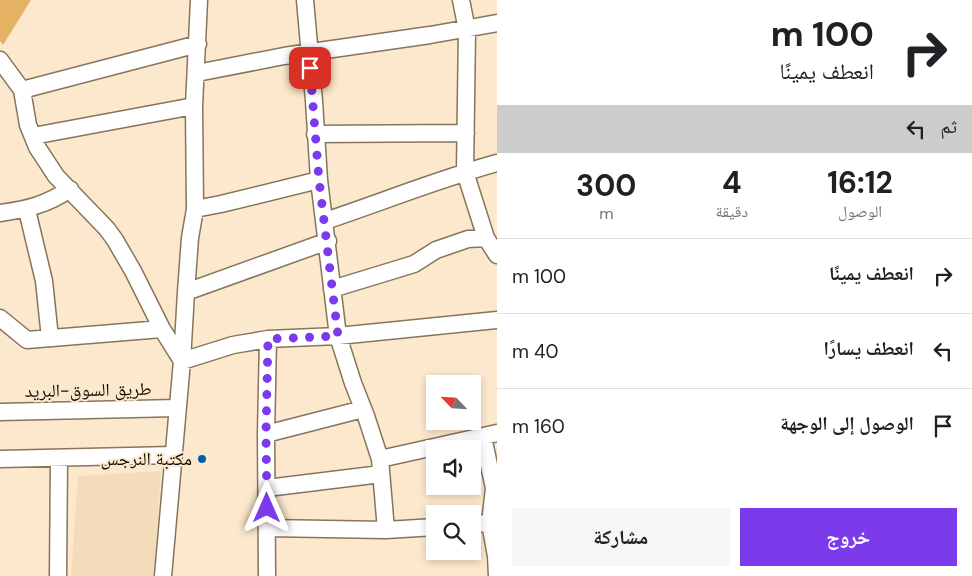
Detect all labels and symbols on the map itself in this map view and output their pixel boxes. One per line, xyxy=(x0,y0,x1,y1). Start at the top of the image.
pin xyxy=(289,47,331,89)
north arrow xyxy=(426,375,481,430)
street label: طريق السوق-البريد xyxy=(24,377,152,403)
place label: مكتبة النرجس xyxy=(100,447,192,471)
marker: مكتبة النرجس xyxy=(196,453,208,465)
position arrow xyxy=(240,481,292,533)

